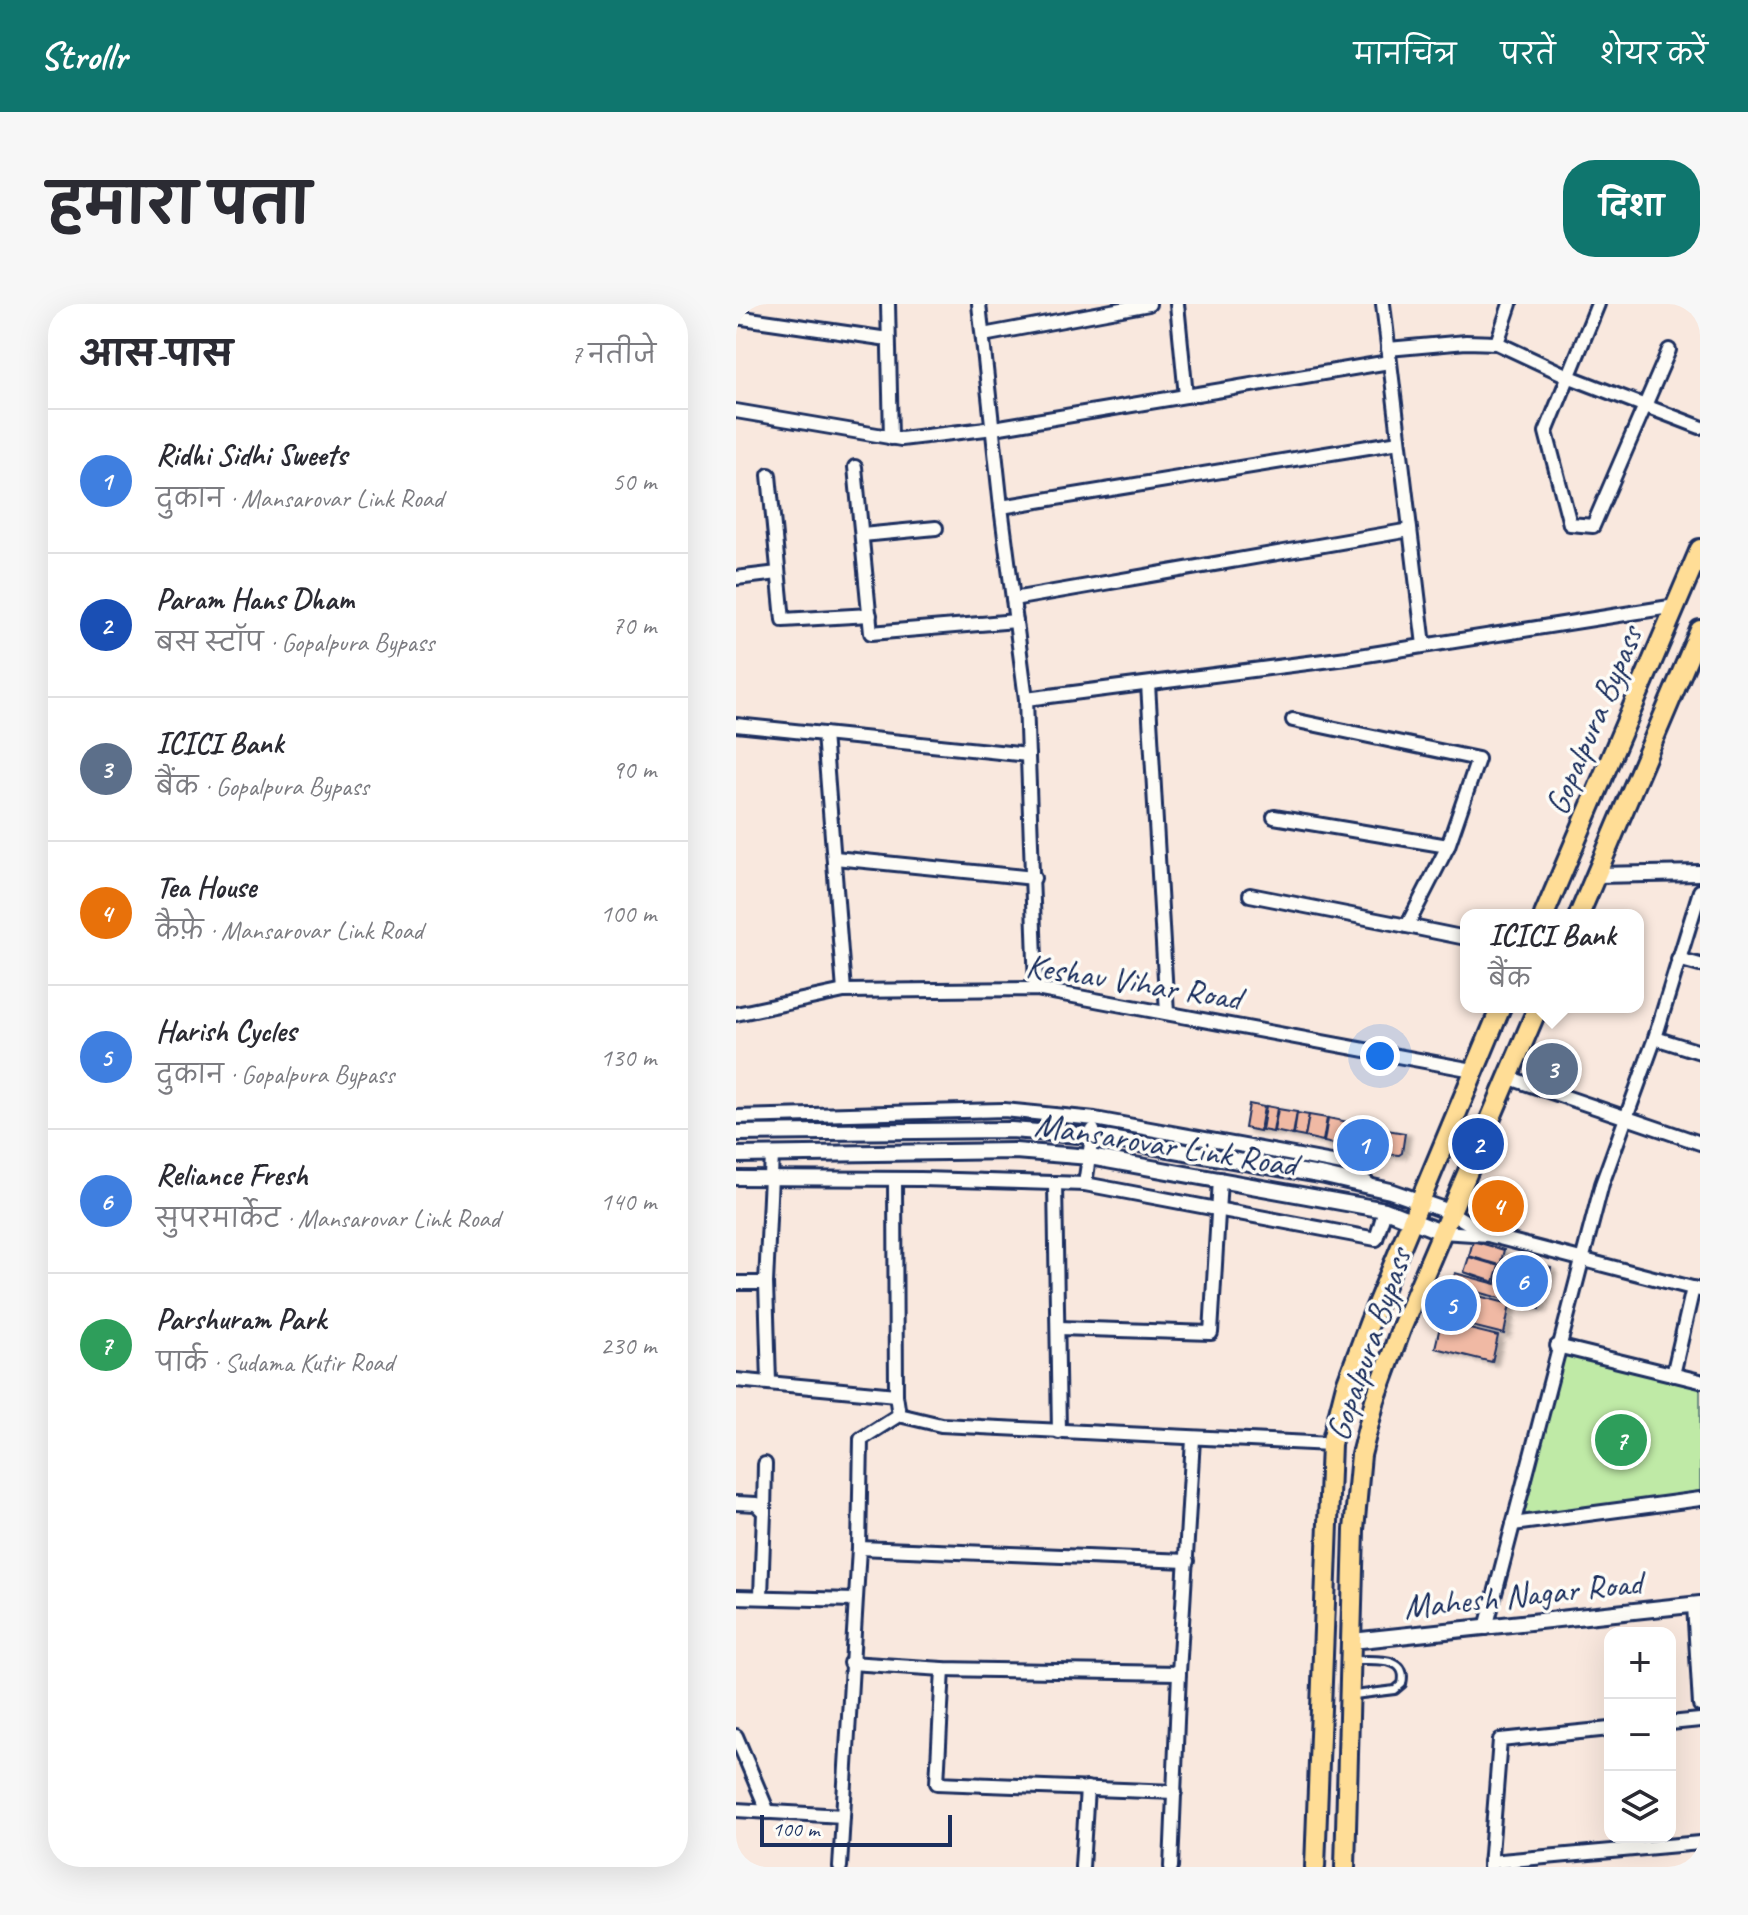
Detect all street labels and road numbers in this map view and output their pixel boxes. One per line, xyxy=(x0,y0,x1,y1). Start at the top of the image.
street label: Gopalpura Bypass xyxy=(1534,617,1653,821)
street label: Keshav Vihar Road xyxy=(1023,943,1249,1020)
street label: Mansarovar Link Road xyxy=(1032,1102,1305,1187)
street label: Gopalpura Bypass xyxy=(1315,1240,1422,1446)
street label: Mahesh Nagar Road xyxy=(1402,1560,1649,1628)

